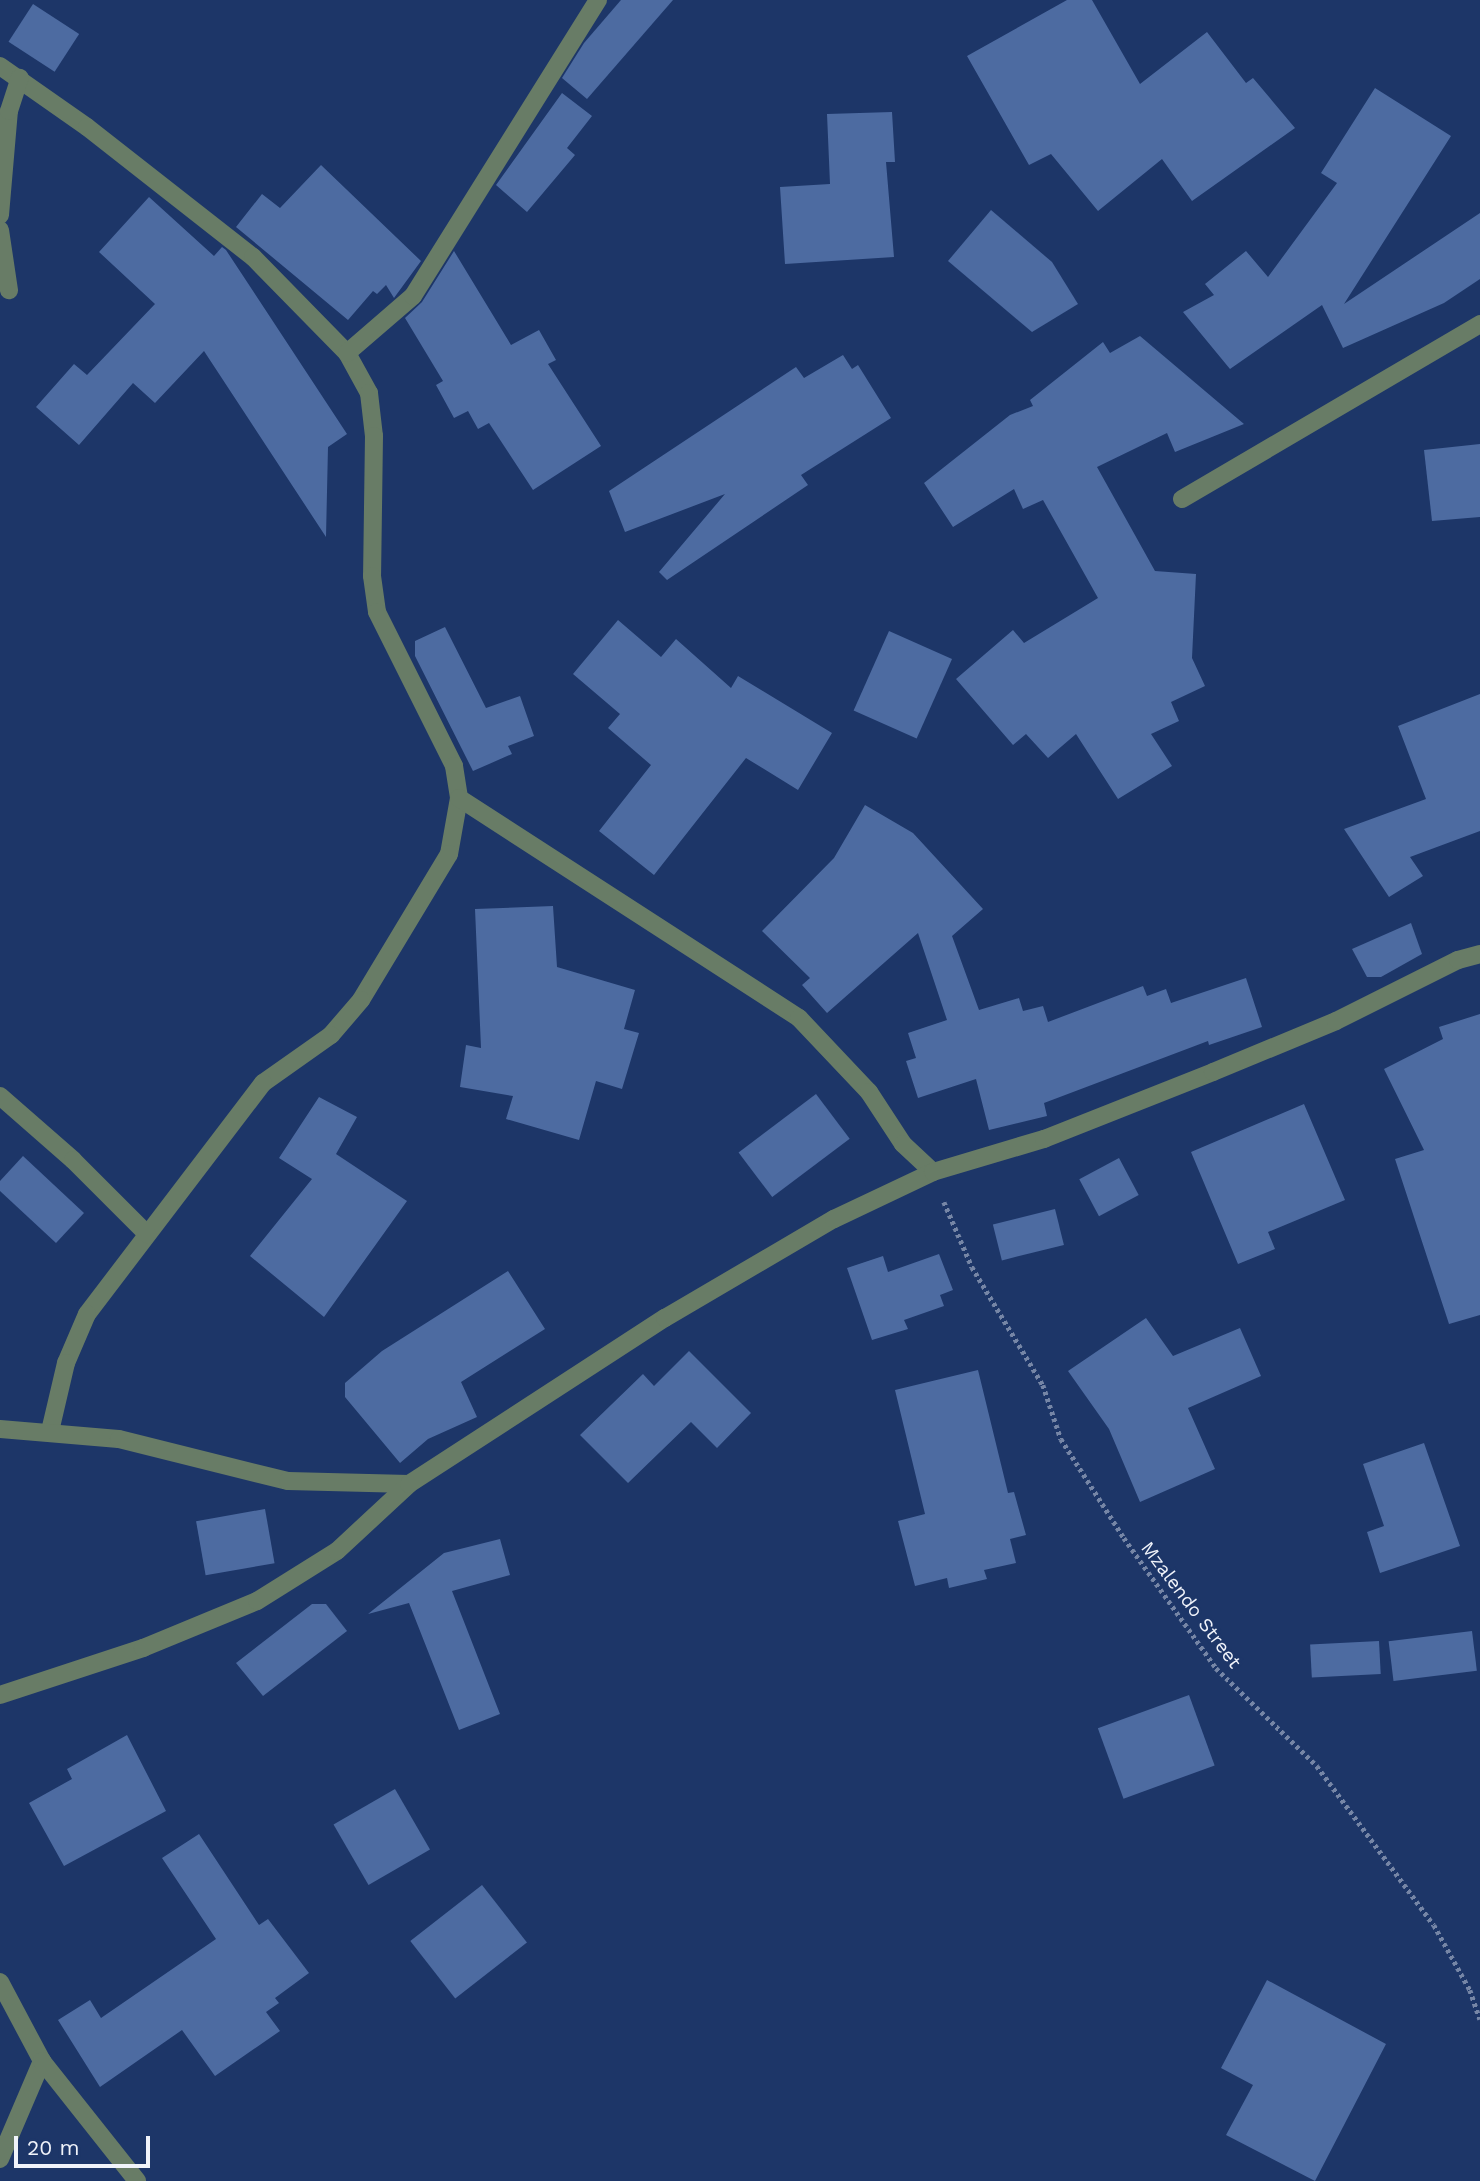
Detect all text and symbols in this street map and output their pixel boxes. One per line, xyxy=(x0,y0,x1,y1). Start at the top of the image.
street label: Mzalendo Street xyxy=(1136,1537,1246,1673)
scale bar xyxy=(18,2122,154,2166)
text: 20 m xyxy=(27,2135,79,2160)

